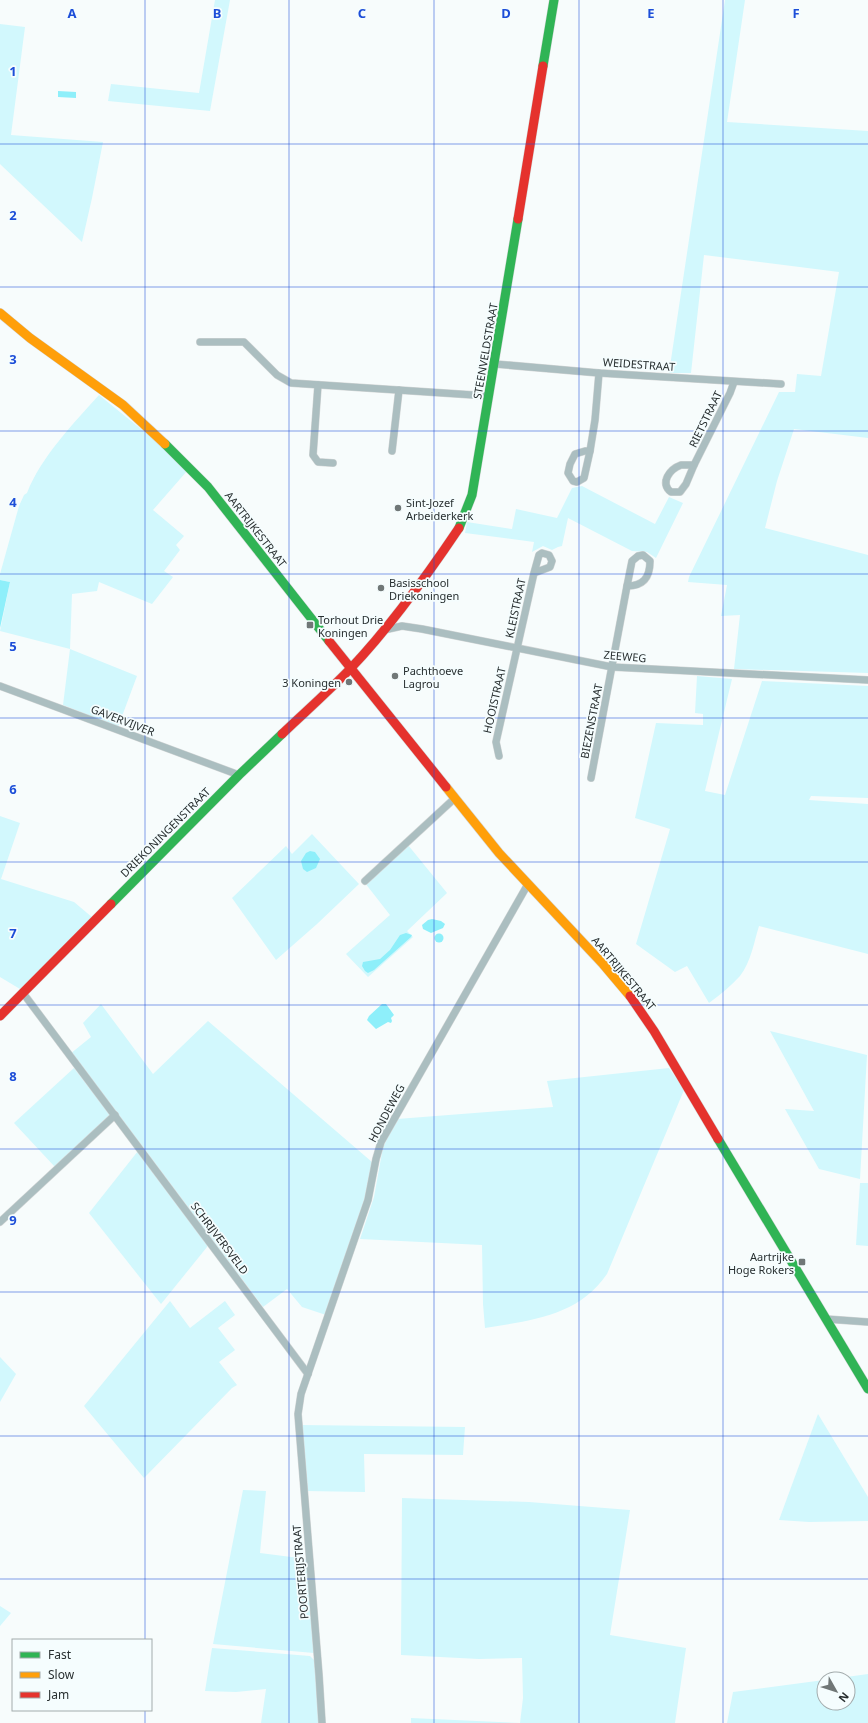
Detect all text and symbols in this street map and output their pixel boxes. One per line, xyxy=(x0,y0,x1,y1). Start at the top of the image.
text: A xyxy=(68,4,77,22)
text: B xyxy=(213,4,221,22)
text: C xyxy=(358,4,366,22)
text: D xyxy=(501,4,511,22)
text: E xyxy=(647,4,655,22)
text: F xyxy=(792,4,800,22)
text: 1 xyxy=(9,62,17,80)
text: 2 xyxy=(9,206,17,224)
street label: STEENVELDSTRAAT xyxy=(469,302,501,400)
text: 3 xyxy=(9,350,17,368)
street label: WEIDESTRAAT xyxy=(602,354,676,374)
street label: RIETSTRAAT xyxy=(685,388,725,450)
street label: AARTRIJKESTRAAT xyxy=(222,488,290,570)
text: 4 xyxy=(9,493,17,511)
place label: Sint-Jozef Arbeiderkerk xyxy=(406,495,474,523)
marker: Sint-Jozef Arbeiderkerk xyxy=(393,503,403,513)
place label: Basisschool Driekoningen xyxy=(389,575,459,603)
street label: KLEISTRAAT xyxy=(501,577,529,639)
marker: Basisschool Driekoningen xyxy=(376,583,386,593)
place label: Torhout Drie Koningen xyxy=(318,612,383,640)
marker: Torhout Drie Koningen xyxy=(305,620,315,630)
text: 5 xyxy=(9,637,17,655)
street label: ZEEWEG xyxy=(603,647,647,665)
place label: Pachthoeve Lagrou xyxy=(403,663,463,691)
street label: HOOISTRAAT xyxy=(479,665,509,735)
marker: Pachthoeve Lagrou xyxy=(390,671,400,681)
place label: 3 Koningen xyxy=(282,675,341,690)
marker: 3 Koningen xyxy=(344,677,354,687)
street label: BIEZENSTRAAT xyxy=(576,682,606,760)
street label: GAVERVIJVER xyxy=(89,701,157,739)
text: 6 xyxy=(9,780,17,798)
street label: DRIEKONINGENSTRAAT xyxy=(117,784,213,880)
text: 7 xyxy=(9,924,17,942)
street label: AARTRIJKESTRAAT xyxy=(589,933,659,1013)
text: 8 xyxy=(9,1067,17,1085)
street label: HONDEWEG xyxy=(364,1081,408,1145)
street label: SCHRIJVERSVELD xyxy=(188,1199,252,1277)
text: 9 xyxy=(9,1211,17,1229)
place label: Aartrijke Hoge Rokers xyxy=(728,1249,794,1277)
marker: Aartrijke Hoge Rokers xyxy=(797,1257,807,1267)
street label: POORTERIJSTRAAT xyxy=(288,1524,312,1620)
legend xyxy=(12,1639,152,1711)
text: Fast xyxy=(48,1646,72,1663)
text: Slow xyxy=(48,1666,75,1683)
north arrow xyxy=(816,1671,856,1711)
text: Jam xyxy=(47,1686,69,1703)
text: N xyxy=(836,1689,853,1706)

